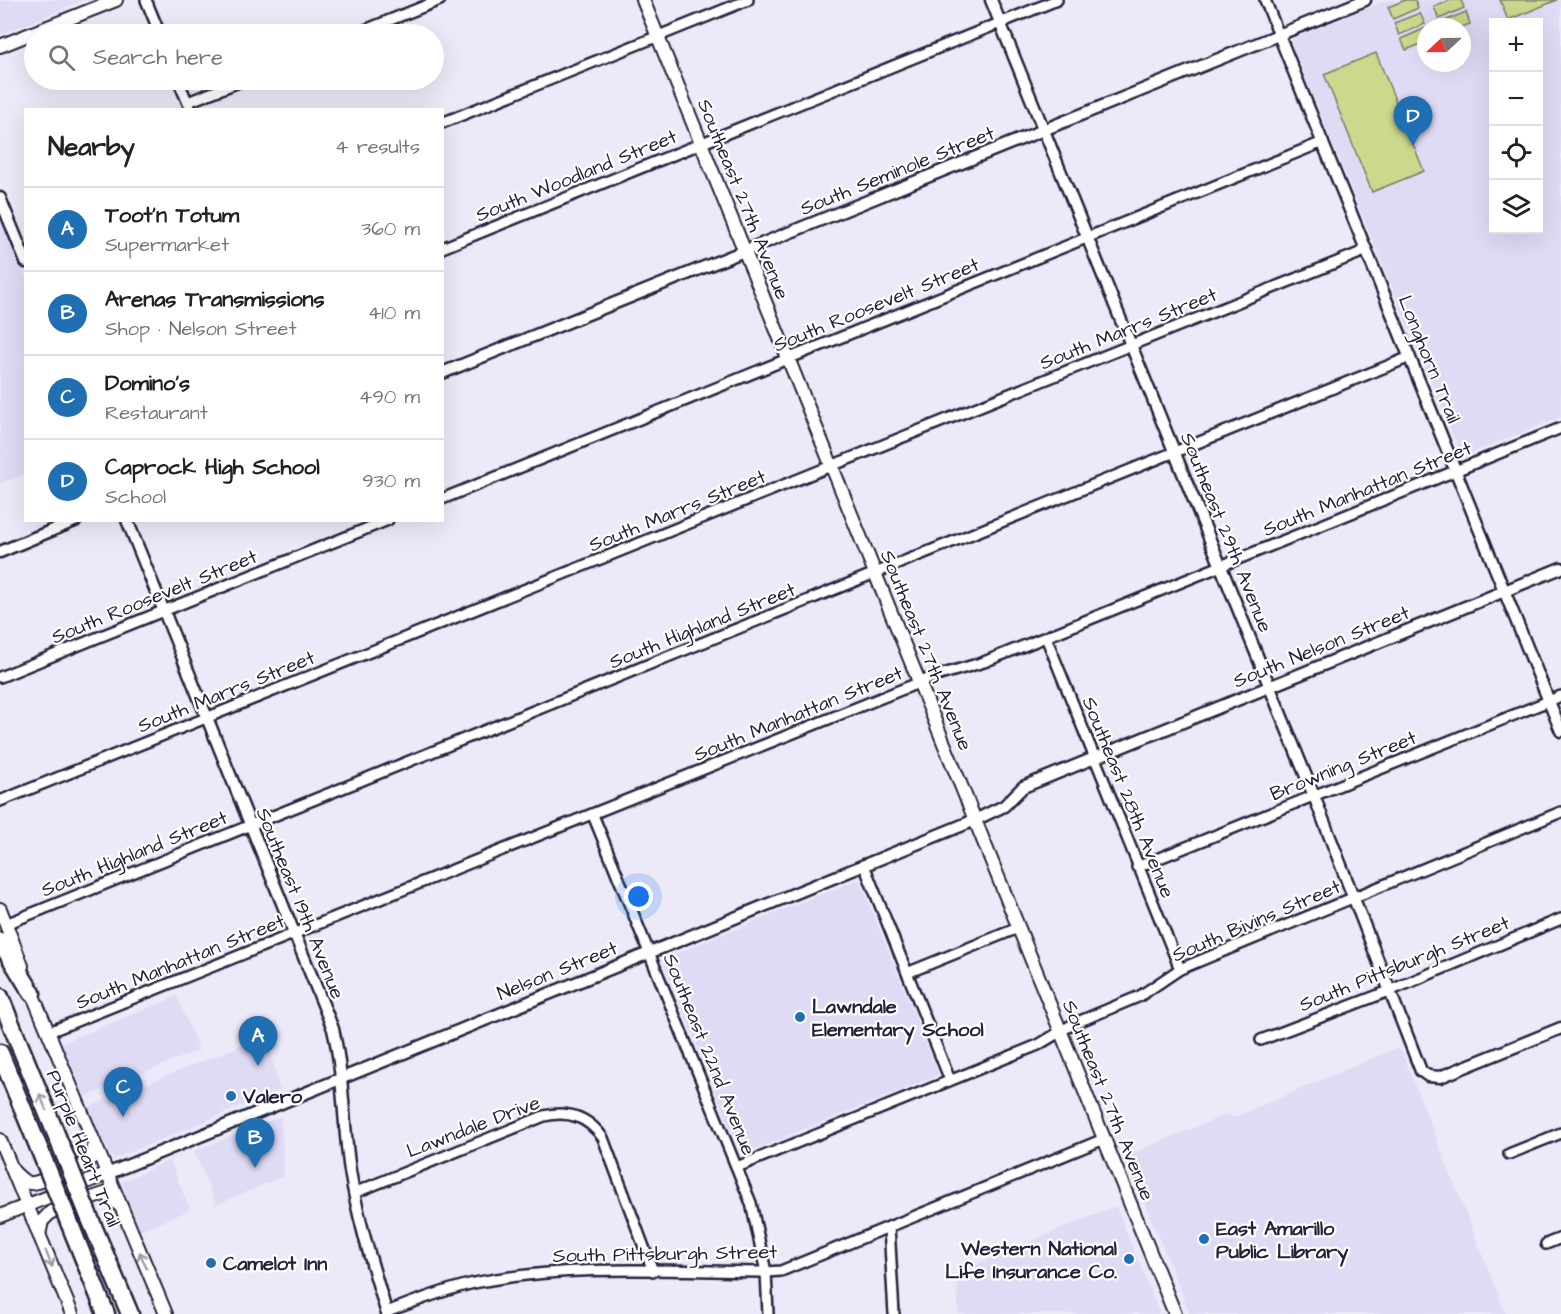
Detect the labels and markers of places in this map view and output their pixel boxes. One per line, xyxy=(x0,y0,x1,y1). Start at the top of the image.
pin: D xyxy=(1394,96,1432,146)
place label: Lawndale Elementary School xyxy=(812,993,984,1045)
marker: Lawndale Elementary School xyxy=(793,1010,807,1024)
pin: A xyxy=(238,1016,278,1066)
pin: C xyxy=(104,1068,142,1117)
place label: Valero xyxy=(242,1083,303,1111)
marker: Valero xyxy=(224,1089,238,1103)
pin: B xyxy=(236,1118,274,1168)
place label: East Amarillo Public Library xyxy=(1216,1215,1348,1267)
marker: East Amarillo Public Library xyxy=(1197,1232,1211,1246)
place label: Western National Life Insurance Co. xyxy=(945,1235,1117,1286)
place label: Camelot Inn xyxy=(223,1250,327,1278)
marker: Western National Life Insurance Co. xyxy=(1122,1252,1136,1266)
marker: Camelot Inn xyxy=(204,1256,218,1270)

